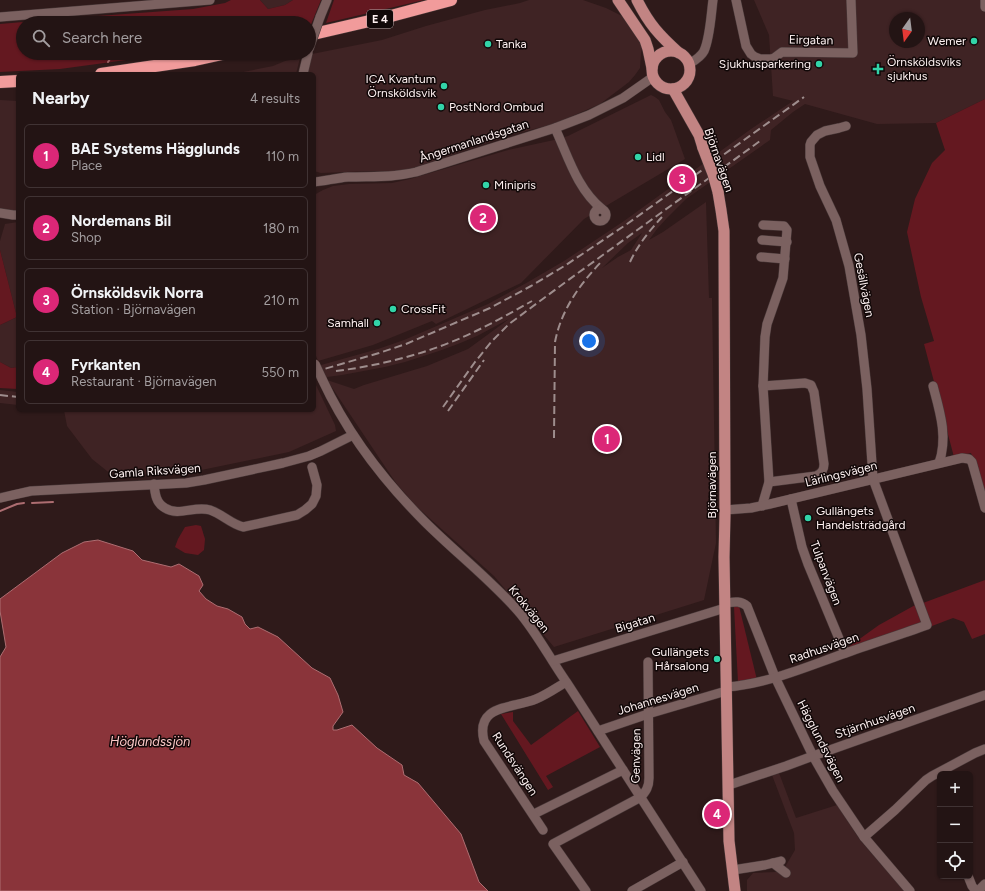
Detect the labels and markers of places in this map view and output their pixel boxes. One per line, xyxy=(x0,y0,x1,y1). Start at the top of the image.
place label: Wemer xyxy=(928,34,966,48)
marker: Wemer xyxy=(969,36,979,46)
place label: Tanka xyxy=(496,37,527,51)
marker: Tanka xyxy=(483,39,493,49)
place label: Örnsköldsviks sjukhus xyxy=(887,55,961,83)
place label: Sjukhusparkering xyxy=(719,57,811,71)
marker: Sjukhusparkering xyxy=(814,59,824,69)
marker: Örnsköldsviks sjukhus xyxy=(872,63,884,75)
place label: ICA Kvantum Örnsköldsvik xyxy=(365,72,436,100)
marker: ICA Kvantum Örnsköldsvik xyxy=(439,81,449,91)
place label: PostNord Ombud xyxy=(449,100,544,114)
marker: PostNord Ombud xyxy=(436,102,446,112)
place label: Lidl xyxy=(646,150,665,164)
marker: Lidl xyxy=(633,152,643,162)
pin: 3 xyxy=(669,164,695,194)
place label: Minipris xyxy=(494,178,536,192)
marker: Minipris xyxy=(481,180,491,190)
pin: 2 xyxy=(470,203,496,233)
place label: CrossFit xyxy=(401,302,446,316)
marker: CrossFit xyxy=(388,304,398,314)
place label: Samhall xyxy=(327,316,369,330)
marker: Samhall xyxy=(372,318,382,328)
pin: 1 xyxy=(594,424,620,454)
place label: Gullängets Handelsträdgård xyxy=(816,504,906,532)
marker: Gullängets Handelsträdgård xyxy=(803,513,813,523)
place label: Gullängets Hårsalong xyxy=(651,645,709,673)
marker: Gullängets Hårsalong xyxy=(712,654,722,664)
pin: 4 xyxy=(704,799,730,829)

